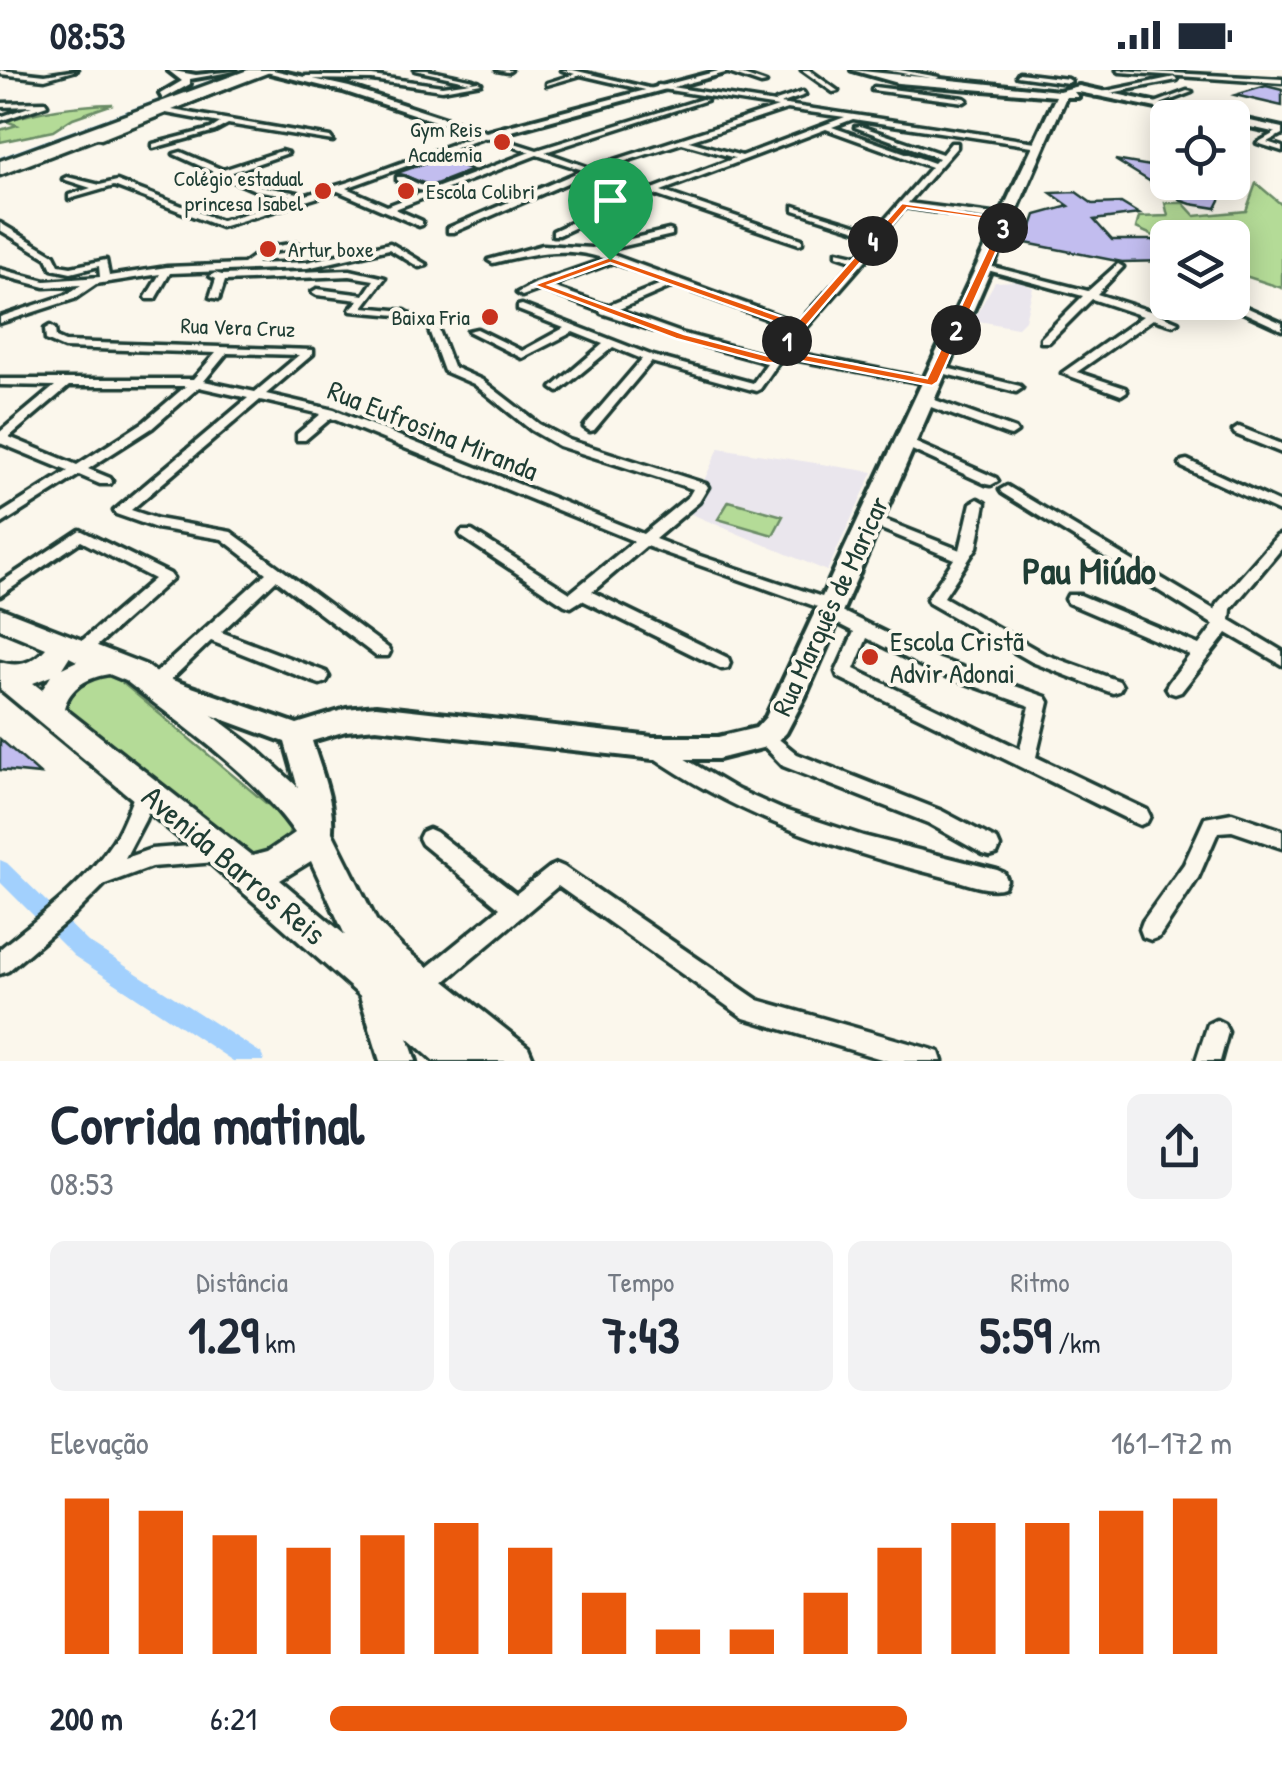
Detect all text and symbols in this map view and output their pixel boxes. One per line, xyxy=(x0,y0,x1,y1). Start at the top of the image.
text: 08:53 xyxy=(50,9,125,61)
map controls xyxy=(1150,100,1250,320)
button: locate xyxy=(1150,100,1250,200)
place label: Gym Reis Academia xyxy=(408,114,482,169)
marker: Gym Reis Academia xyxy=(491,131,513,153)
pin xyxy=(568,158,653,261)
place label: Colégio estadual princesa Isabel xyxy=(174,163,303,218)
icon: arrive xyxy=(583,173,638,228)
place label: Escola Colibri xyxy=(426,176,535,206)
marker: Colégio estadual princesa Isabel xyxy=(312,180,334,202)
marker: Escola Colibri xyxy=(395,180,417,202)
pin: 3 xyxy=(978,203,1028,253)
text: 3 xyxy=(997,209,1009,247)
pin: 4 xyxy=(848,216,898,266)
button: layers xyxy=(1150,220,1250,320)
text: 4 xyxy=(868,222,878,260)
place label: Artur boxe xyxy=(288,234,374,264)
marker: Artur boxe xyxy=(257,238,279,260)
place label: Baixa Fria xyxy=(391,302,470,332)
pin: 2 xyxy=(931,305,981,355)
marker: Baixa Fria xyxy=(479,306,501,328)
street label: Rua Vera Cruz xyxy=(180,310,296,344)
text: 2 xyxy=(949,311,963,349)
pin: 1 xyxy=(762,316,812,366)
text: 1 xyxy=(782,322,792,360)
street label: Rua Eufrosina Miranda xyxy=(322,371,544,489)
street label: Rua Marquês de Maricar xyxy=(762,490,898,722)
district label: Pau Miúdo xyxy=(1022,544,1156,596)
place label: Escola Cristã Advir Adonai xyxy=(890,622,1024,692)
marker: Escola Cristã Advir Adonai xyxy=(859,646,881,668)
street label: Avenida Barros Reis xyxy=(133,775,335,954)
text: Corrida matinal xyxy=(50,1087,364,1161)
button: share xyxy=(1127,1094,1232,1199)
text: 08:53 xyxy=(50,1162,114,1205)
text: Distância xyxy=(196,1263,288,1301)
text: Tempo xyxy=(608,1263,674,1301)
text: Ritmo xyxy=(1011,1263,1069,1301)
text: 1.29 xyxy=(188,1301,259,1369)
text: 7:43 xyxy=(602,1301,680,1369)
text: 5:59 xyxy=(979,1301,1052,1369)
text: km xyxy=(259,1324,296,1362)
text: /km xyxy=(1052,1324,1101,1362)
text: Elevação xyxy=(50,1421,149,1464)
text: 161–172 m xyxy=(1111,1421,1232,1464)
text: 200 m xyxy=(50,1697,123,1740)
text: 6:21 xyxy=(210,1697,257,1740)

